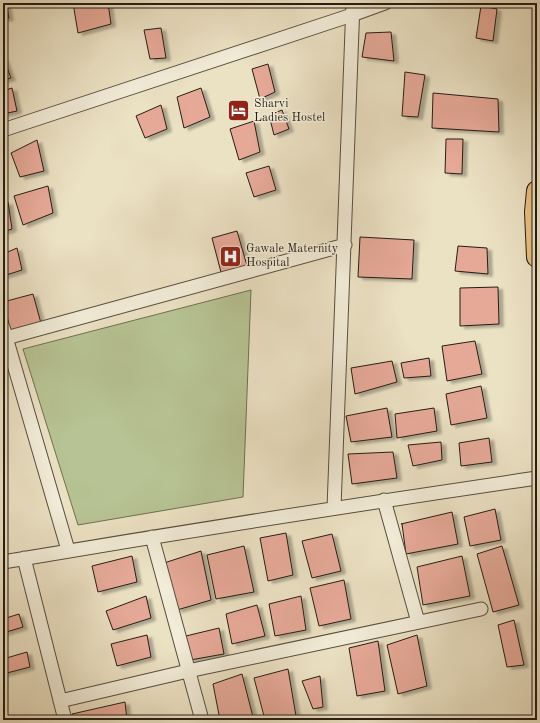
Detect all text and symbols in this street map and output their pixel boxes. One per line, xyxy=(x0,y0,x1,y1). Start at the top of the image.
hotel icon: Sharvi Ladies Hostel xyxy=(226,98,252,124)
place label: Sharvi Ladies Hostel xyxy=(254,98,325,124)
hospital icon: Gawale Maternity Hospital xyxy=(217,243,243,269)
place label: Gawale Maternity Hospital xyxy=(246,243,339,269)

